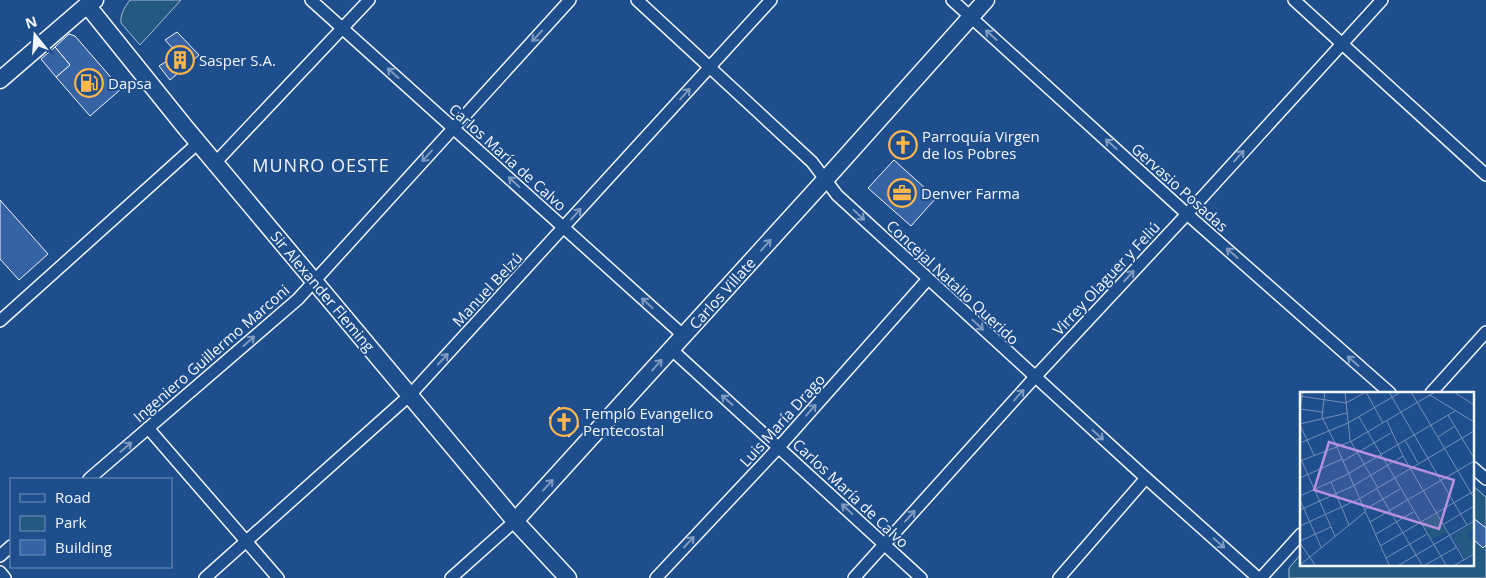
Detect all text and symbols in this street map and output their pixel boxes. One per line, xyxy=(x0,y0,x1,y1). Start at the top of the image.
north arrow xyxy=(10,10,60,60)
text: N xyxy=(23,11,39,33)
one-way arrow xyxy=(531,29,543,42)
one-way arrow xyxy=(984,29,997,41)
building icon: Sasper S.A. xyxy=(165,45,195,75)
place label: Sasper S.A. xyxy=(199,50,276,70)
fuel station icon: Dapsa xyxy=(74,68,104,98)
one-way arrow xyxy=(387,68,400,79)
place label: Dapsa xyxy=(108,73,152,93)
one-way arrow xyxy=(679,87,691,100)
street label: Carlos María de Calvo xyxy=(445,99,571,215)
place label: Parroquía Virgen de los Pobres xyxy=(922,126,1040,163)
church icon: Parroquía Virgen de los Pobres xyxy=(888,130,918,160)
one-way arrow xyxy=(1105,138,1117,150)
street label: Gervasio Posadas xyxy=(1127,138,1233,236)
one-way arrow xyxy=(421,149,433,162)
one-way arrow xyxy=(1233,150,1245,163)
district label: MUNRO OESTE xyxy=(252,153,390,177)
one-way arrow xyxy=(507,177,520,188)
office icon: Denver Farma xyxy=(887,178,917,208)
place label: Denver Farma xyxy=(921,183,1020,203)
one-way arrow xyxy=(570,207,582,220)
one-way arrow xyxy=(852,209,865,221)
street label: Concejal Natalio Querido xyxy=(882,215,1024,349)
street label: Virrey Olaguer y Feliú xyxy=(1048,217,1164,339)
street label: Sir Alexander Fleming xyxy=(267,226,379,356)
one-way arrow xyxy=(760,238,772,251)
one-way arrow xyxy=(1225,247,1238,259)
street label: Manuel Belzú xyxy=(447,248,527,330)
street label: Carlos Villate xyxy=(684,253,760,333)
one-way arrow xyxy=(1123,269,1135,282)
street label: Ingeniero Guillermo Marconi xyxy=(129,280,293,426)
one-way arrow xyxy=(641,297,654,309)
one-way arrow xyxy=(972,319,984,331)
one-way arrow xyxy=(242,335,255,347)
one-way arrow xyxy=(437,353,448,366)
one-way arrow xyxy=(1347,355,1360,367)
one-way arrow xyxy=(651,359,663,372)
street label: Luis María Drago xyxy=(735,369,829,471)
one-way arrow xyxy=(1013,388,1024,401)
inset map xyxy=(1300,392,1474,566)
one-way arrow xyxy=(720,394,733,405)
place label: Templo Evangelico Pentecostal xyxy=(583,403,713,440)
one-way arrow xyxy=(805,404,817,417)
church icon: Templo Evangelico Pentecostal xyxy=(549,407,579,437)
one-way arrow xyxy=(1092,429,1105,441)
street label: Carlos María de Calvo xyxy=(789,434,913,552)
one-way arrow xyxy=(119,442,132,453)
legend xyxy=(10,478,172,568)
one-way arrow xyxy=(542,479,554,492)
text: Road xyxy=(55,487,91,507)
one-way arrow xyxy=(841,503,854,515)
one-way arrow xyxy=(904,509,916,522)
text: Park xyxy=(55,512,86,532)
one-way arrow xyxy=(683,536,695,549)
text: Building xyxy=(55,537,112,557)
one-way arrow xyxy=(1213,537,1226,549)

